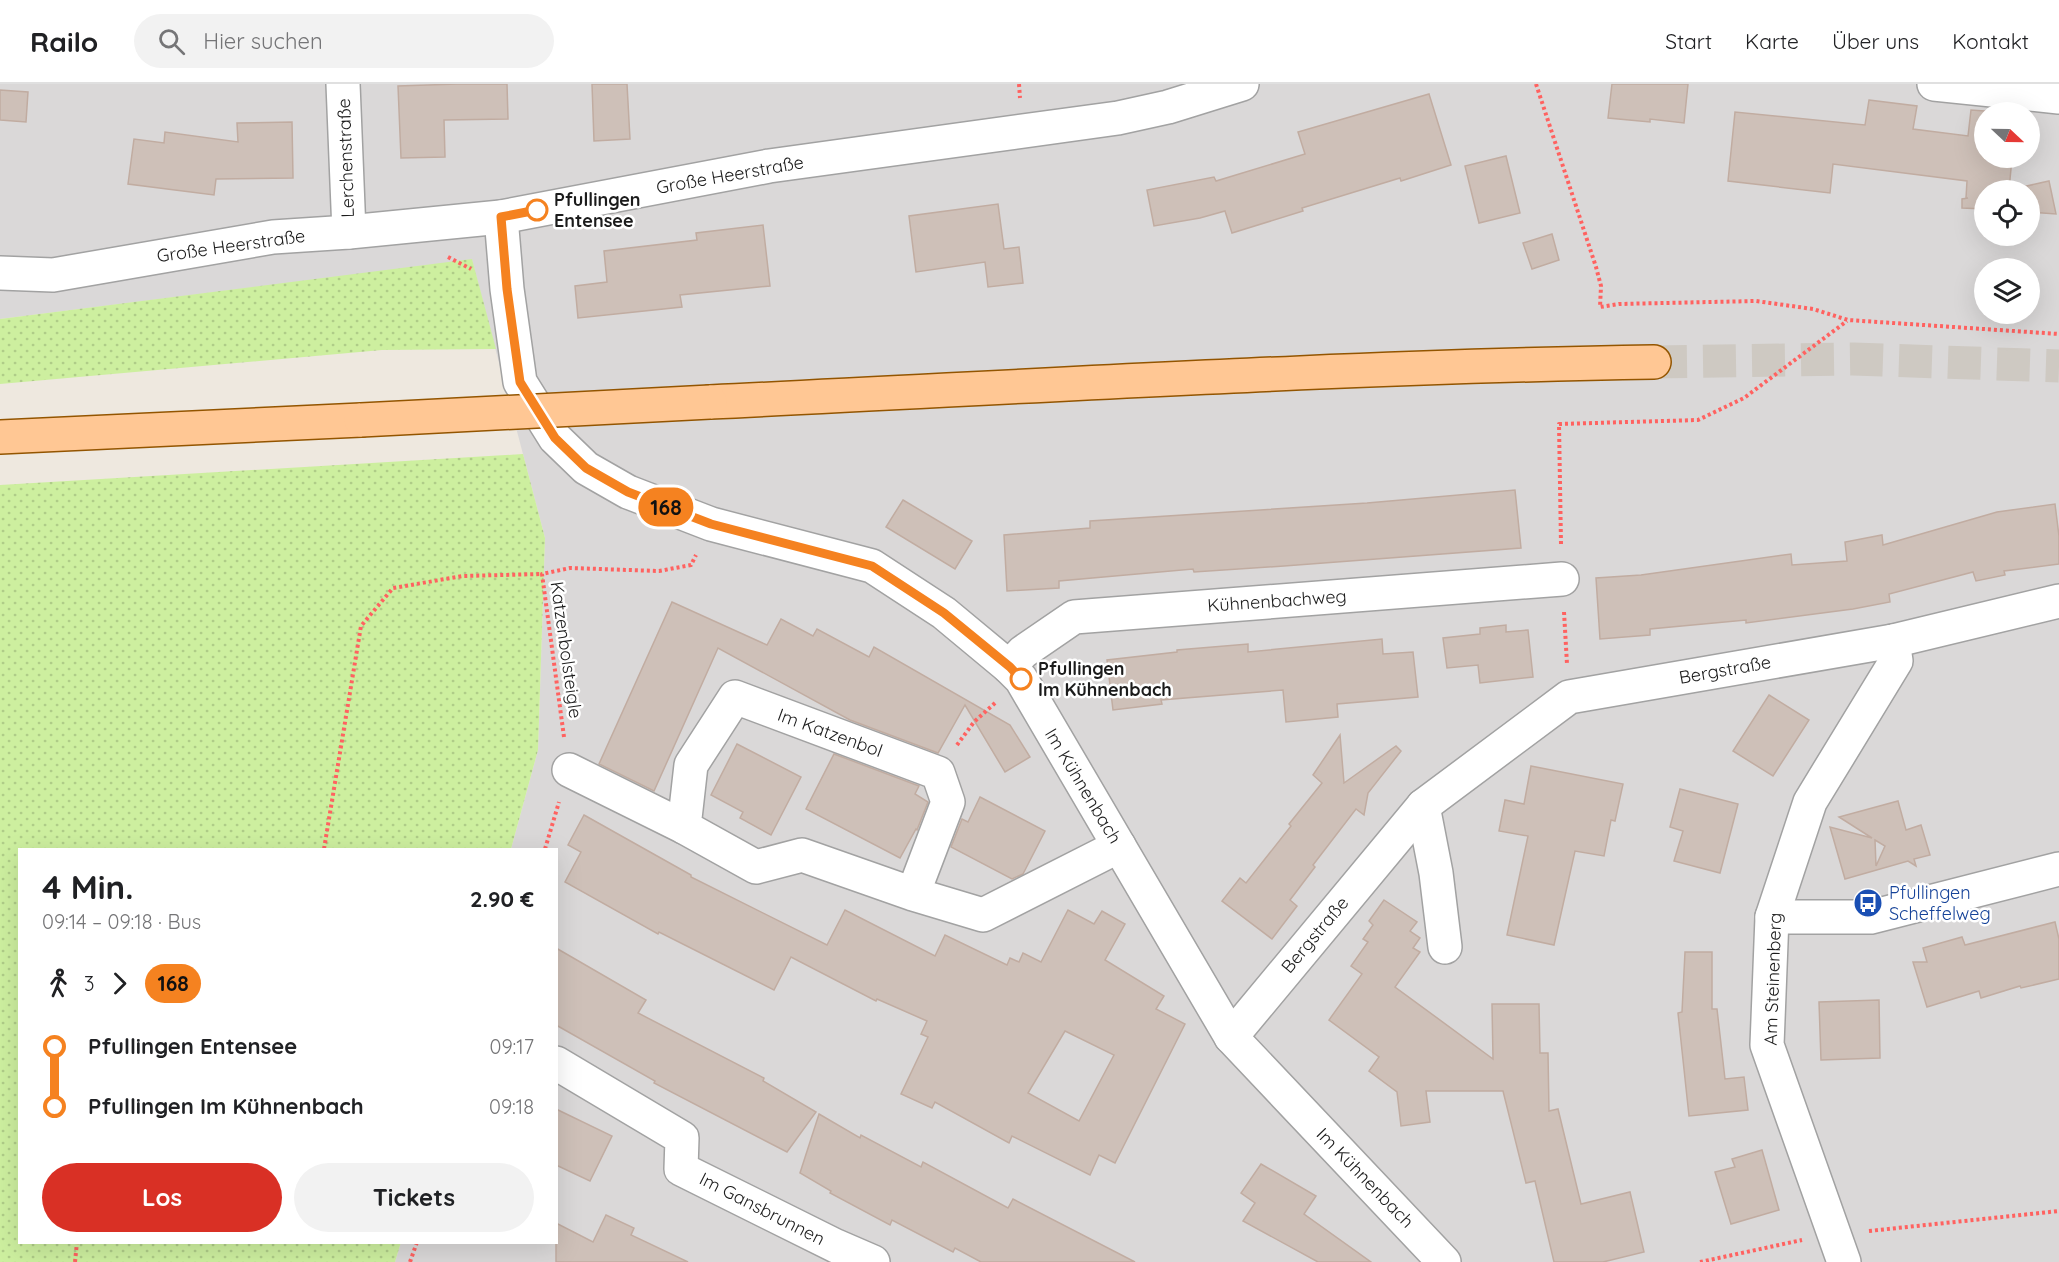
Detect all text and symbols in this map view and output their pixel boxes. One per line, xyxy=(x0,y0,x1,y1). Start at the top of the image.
search box xyxy=(134,14,554,68)
text: Railo xyxy=(30,24,98,59)
icon: search xyxy=(155,25,188,58)
text: Hier suchen xyxy=(203,27,323,55)
text: Start xyxy=(1665,28,1712,54)
text: Karte xyxy=(1745,28,1799,54)
text: Über uns xyxy=(1832,28,1919,54)
text: Kontakt xyxy=(1952,28,2029,54)
street label: Lerchenstraße xyxy=(332,98,359,218)
north arrow xyxy=(1974,102,2040,168)
map controls xyxy=(1974,102,2040,324)
street label: Große Heerstraße xyxy=(654,150,805,199)
button: locate xyxy=(1974,180,2040,246)
place label: Pfullingen Entensee xyxy=(554,188,641,232)
marker: Pfullingen Entensee xyxy=(526,199,548,221)
street label: Große Heerstraße xyxy=(155,224,306,267)
button: layers xyxy=(1974,258,2040,324)
line badge: 168 xyxy=(632,488,700,526)
text: 168 xyxy=(650,494,682,520)
street label: Katzenbolsteigle xyxy=(546,580,587,720)
street label: Kühnenbachweg xyxy=(1207,584,1347,617)
street label: Bergstraße xyxy=(1677,650,1773,689)
place label: Pfullingen Im Kühnenbach xyxy=(1038,657,1172,701)
marker: Pfullingen Im Kühnenbach xyxy=(1010,668,1032,690)
street label: Im Katzenbol xyxy=(775,703,886,762)
street label: Im Kühnenbach xyxy=(1040,724,1127,848)
text: 4 Min. xyxy=(42,866,133,907)
place label: Pfullingen Scheffelweg xyxy=(1889,881,1991,925)
text: 2.90 € xyxy=(470,885,534,913)
bus stop icon: Pfullingen Scheffelweg xyxy=(1852,887,1884,919)
street label: Bergstraße xyxy=(1276,892,1353,978)
text: 09:14 – 09:18 · Bus xyxy=(42,909,201,934)
street label: Am Steinenberg xyxy=(1759,912,1786,1046)
icon: walk xyxy=(42,967,75,1000)
icon: forward xyxy=(103,967,136,1000)
text: 168 xyxy=(157,970,189,996)
text: 3 xyxy=(84,971,94,996)
text: Pfullingen Entensee xyxy=(88,1032,297,1060)
text: 09:17 xyxy=(490,1034,534,1059)
text: Pfullingen Im Kühnenbach xyxy=(88,1092,364,1120)
text: 09:18 xyxy=(489,1094,534,1119)
street label: Im Kühnenbach xyxy=(1312,1123,1419,1233)
button: Los xyxy=(42,1163,282,1232)
button: Tickets xyxy=(294,1163,534,1232)
street label: Im Gansbrunnen xyxy=(696,1167,829,1250)

